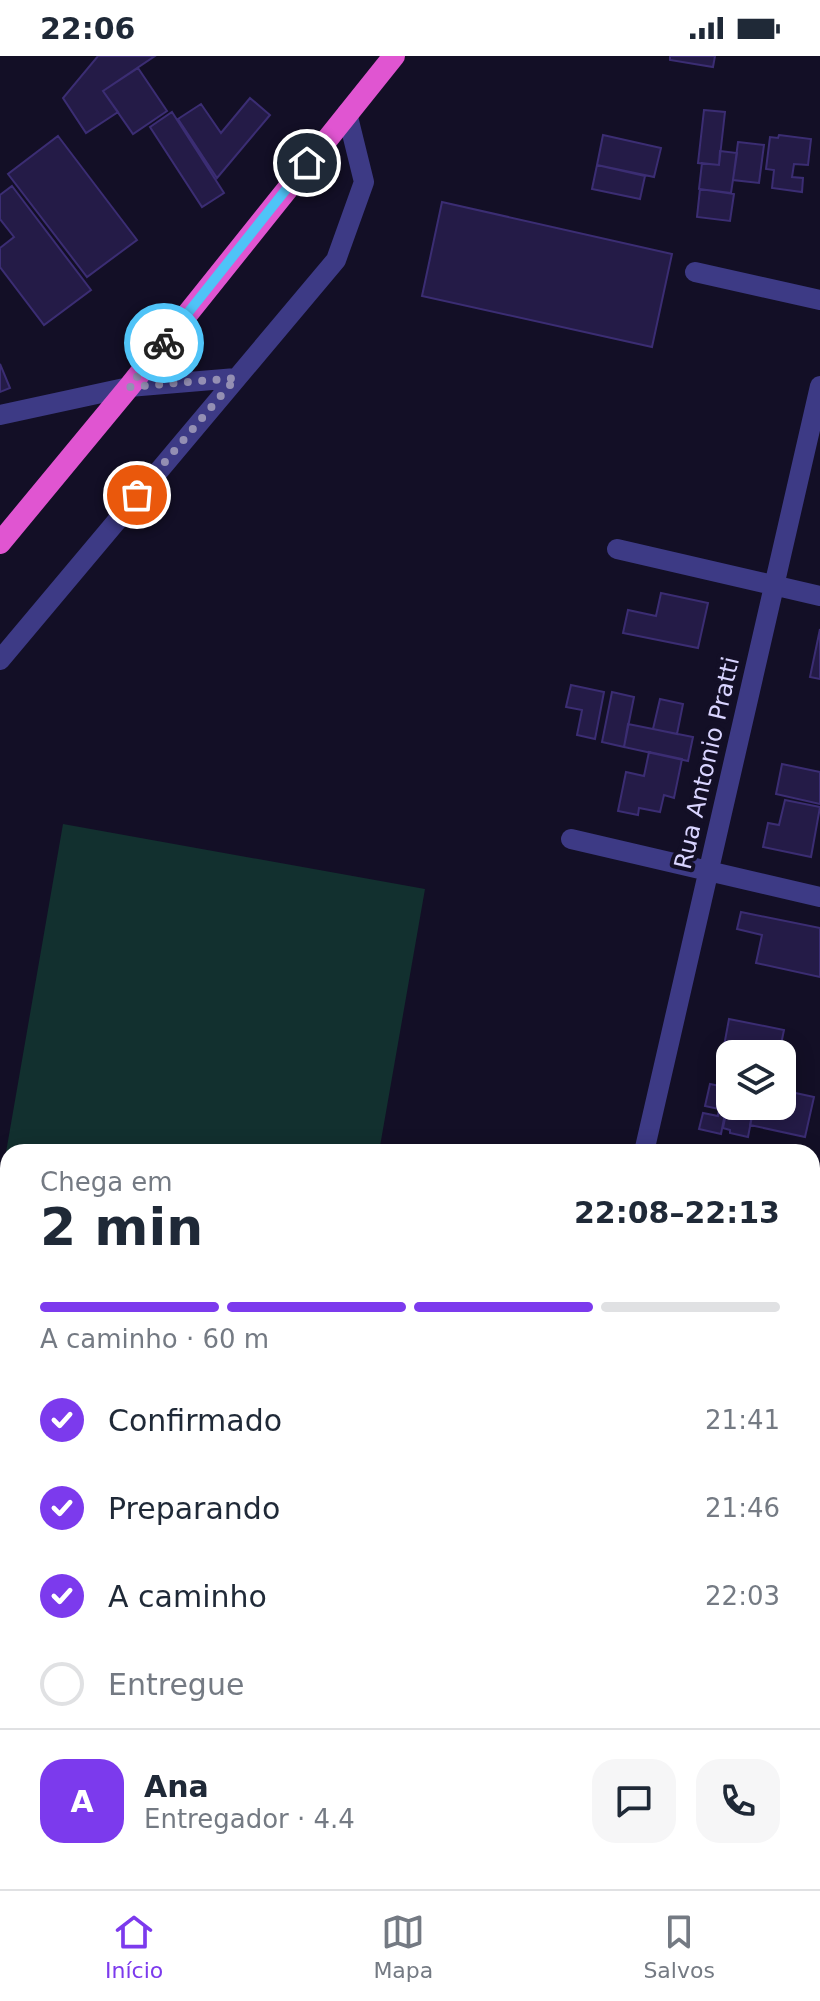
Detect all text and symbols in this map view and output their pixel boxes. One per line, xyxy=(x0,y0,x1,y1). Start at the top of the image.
text: 22:06 xyxy=(40,11,136,46)
pin xyxy=(273,129,341,197)
icon: home xyxy=(285,141,329,185)
courier xyxy=(124,303,204,383)
icon: bike xyxy=(142,321,186,365)
pin xyxy=(103,461,171,529)
icon: bag xyxy=(115,473,159,517)
street label: Rua Antonio Pratti xyxy=(669,654,745,872)
map controls xyxy=(716,1040,796,1120)
button: layers xyxy=(716,1040,796,1120)
text: Chega em xyxy=(40,1167,173,1197)
text: 22:08–22:13 xyxy=(574,1195,780,1230)
text: 2 min xyxy=(40,1197,203,1257)
text: A caminho · 60 m xyxy=(40,1324,269,1354)
icon: check xyxy=(40,1398,84,1442)
text: Confirmado xyxy=(108,1403,282,1438)
text: 21:41 xyxy=(705,1405,780,1435)
icon: check xyxy=(40,1486,84,1530)
text: Preparando xyxy=(108,1491,280,1526)
text: 21:46 xyxy=(705,1493,780,1523)
icon: check xyxy=(40,1574,84,1618)
text: A caminho xyxy=(108,1579,267,1614)
text: 22:03 xyxy=(705,1581,780,1611)
text: Entregue xyxy=(108,1667,244,1702)
button: chat xyxy=(592,1759,676,1843)
button: phone xyxy=(696,1759,780,1843)
text: Ana xyxy=(144,1769,209,1804)
text: A xyxy=(70,1784,94,1819)
text: Entregador · 4.4 xyxy=(144,1804,355,1834)
tab: Início xyxy=(105,1910,163,1983)
tab: Mapa xyxy=(373,1910,433,1983)
tab: Salvos xyxy=(643,1910,715,1983)

